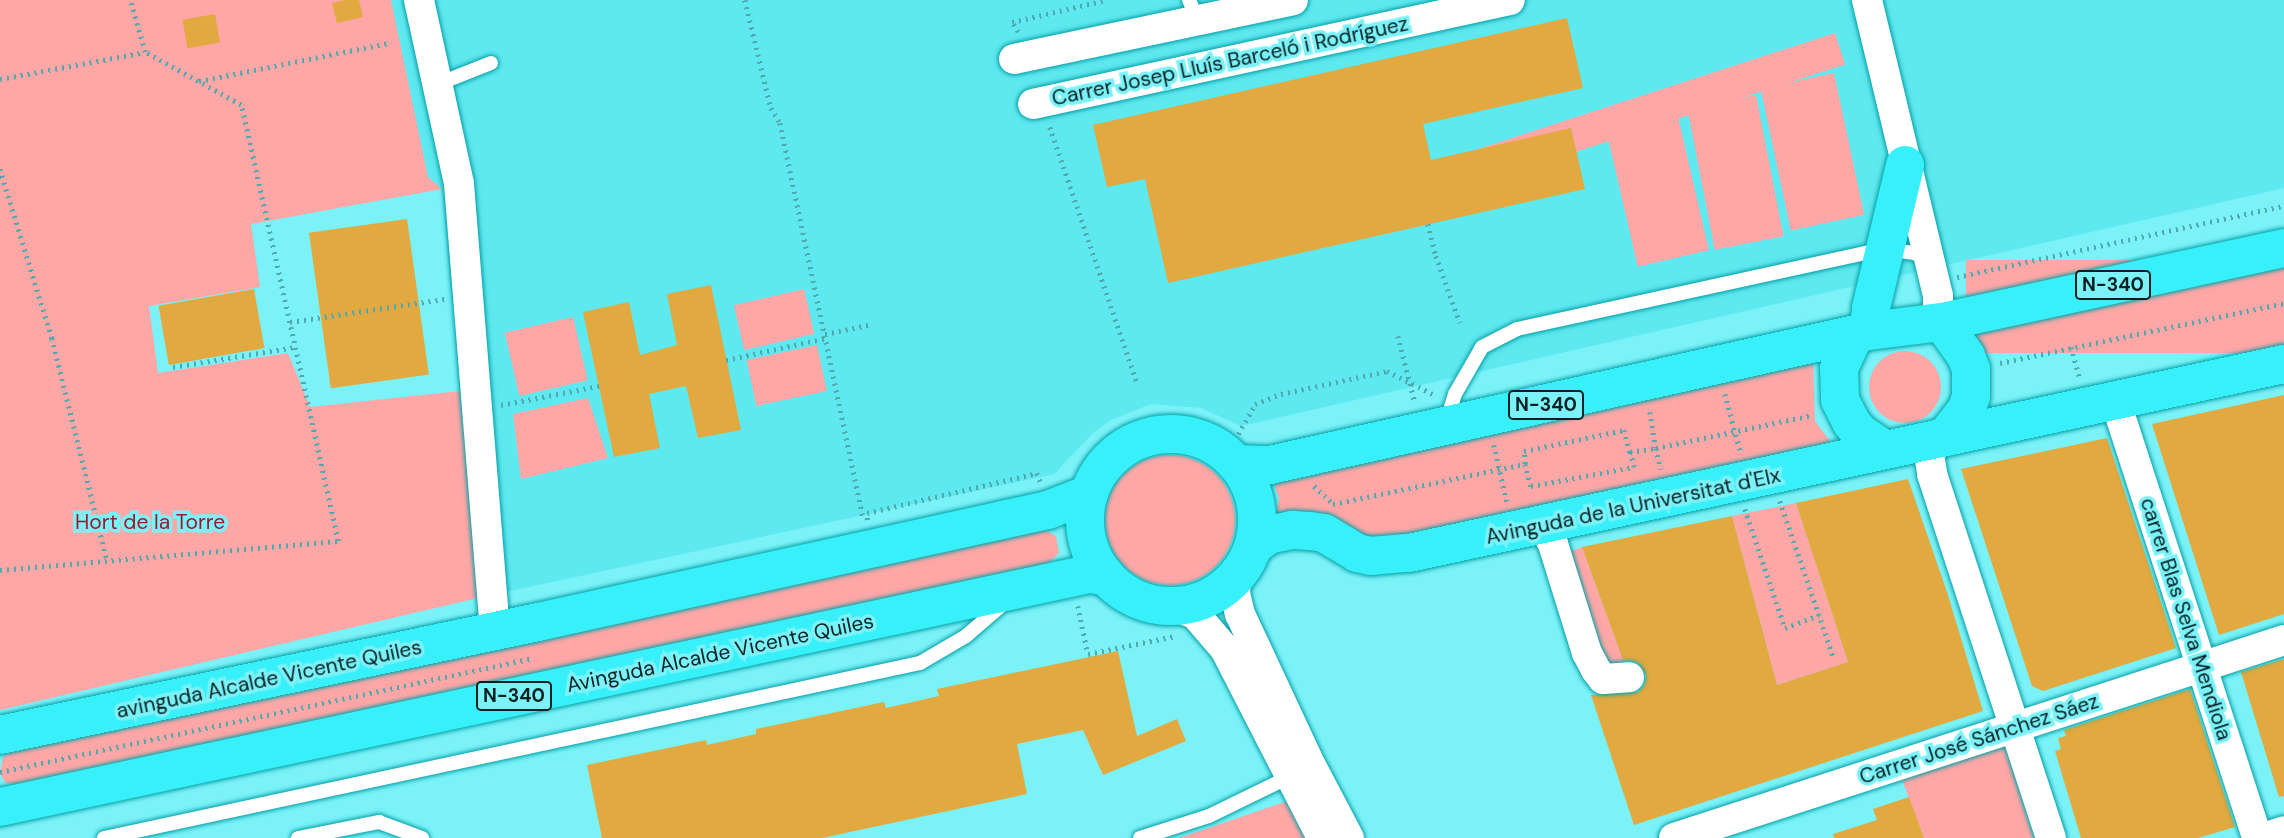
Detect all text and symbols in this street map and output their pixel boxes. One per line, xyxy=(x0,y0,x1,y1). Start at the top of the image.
street label: Carrer Josep Lluís Barceló i Rodríguez xyxy=(1050,11,1410,111)
road number: N-340 xyxy=(2074,270,2152,300)
road number: N-340 xyxy=(1508,390,1584,420)
street label: Avinguda de la Universitat d'Elx xyxy=(1483,462,1783,550)
street label: carrer Blas Selva Mendiola xyxy=(2135,495,2237,743)
park label: Hort de la Torre xyxy=(75,509,225,535)
street label: Avinguda Alcalde Vicente Quiles xyxy=(564,608,876,698)
street label: avinguda Alcalde Vicente Quiles xyxy=(114,634,424,724)
road number: N-340 xyxy=(476,680,552,712)
street label: Carrer José Sánchez Sáez xyxy=(1856,688,2102,790)

